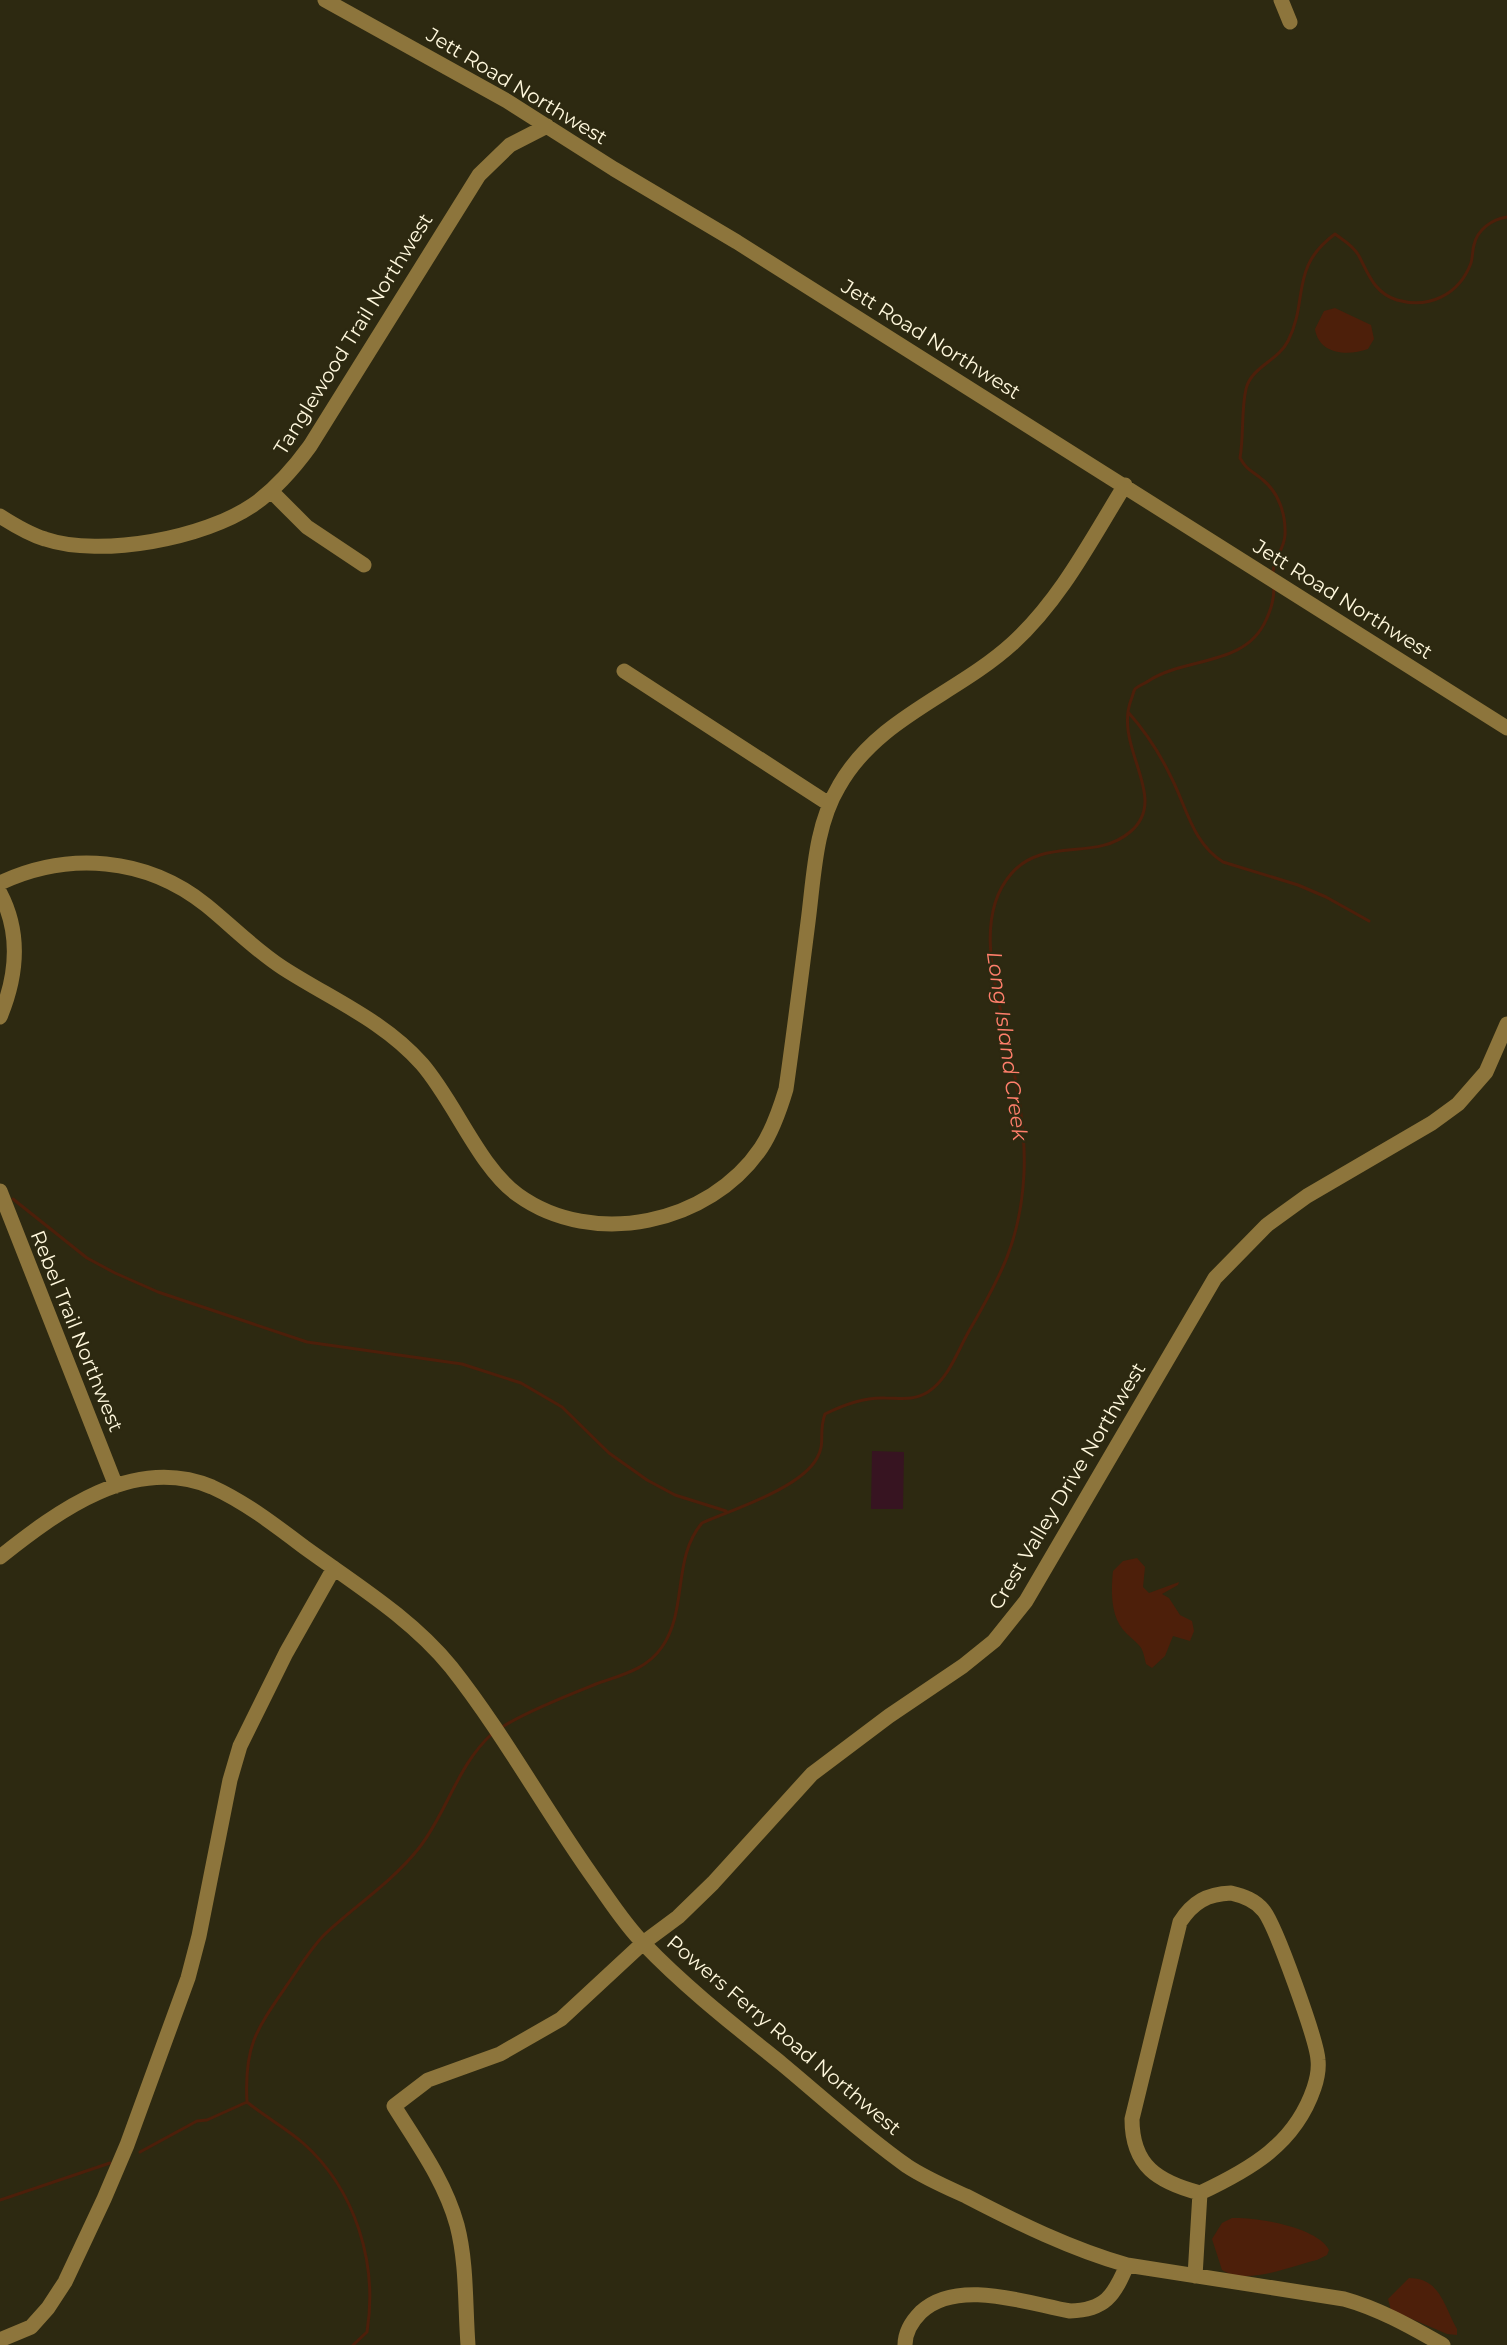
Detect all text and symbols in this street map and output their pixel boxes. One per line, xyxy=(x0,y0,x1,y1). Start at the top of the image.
street label: Jett Road Northwest xyxy=(421,22,612,149)
street label: Tanglewood Trail Northwest xyxy=(269,209,437,459)
street label: Jett Road Northwest xyxy=(836,274,1025,404)
street label: Jett Road Northwest xyxy=(1248,534,1437,664)
water label: Long Island Creek xyxy=(982,950,1033,1144)
street label: Rebel Trail Northwest xyxy=(26,1227,128,1435)
street label: Crest Valley Drive Northwest xyxy=(984,1358,1150,1614)
street label: Powers Ferry Road Northwest xyxy=(662,1930,906,2140)

